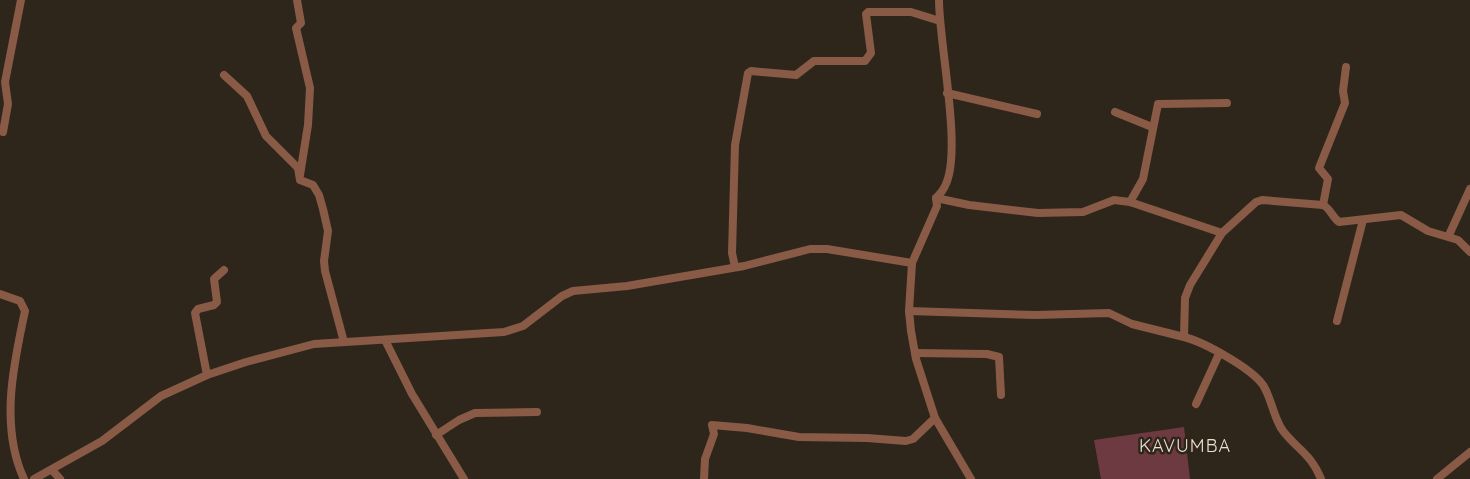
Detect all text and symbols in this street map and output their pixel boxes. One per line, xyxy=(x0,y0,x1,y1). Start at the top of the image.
district label: KAVUMBA xyxy=(1139,434,1231,457)

